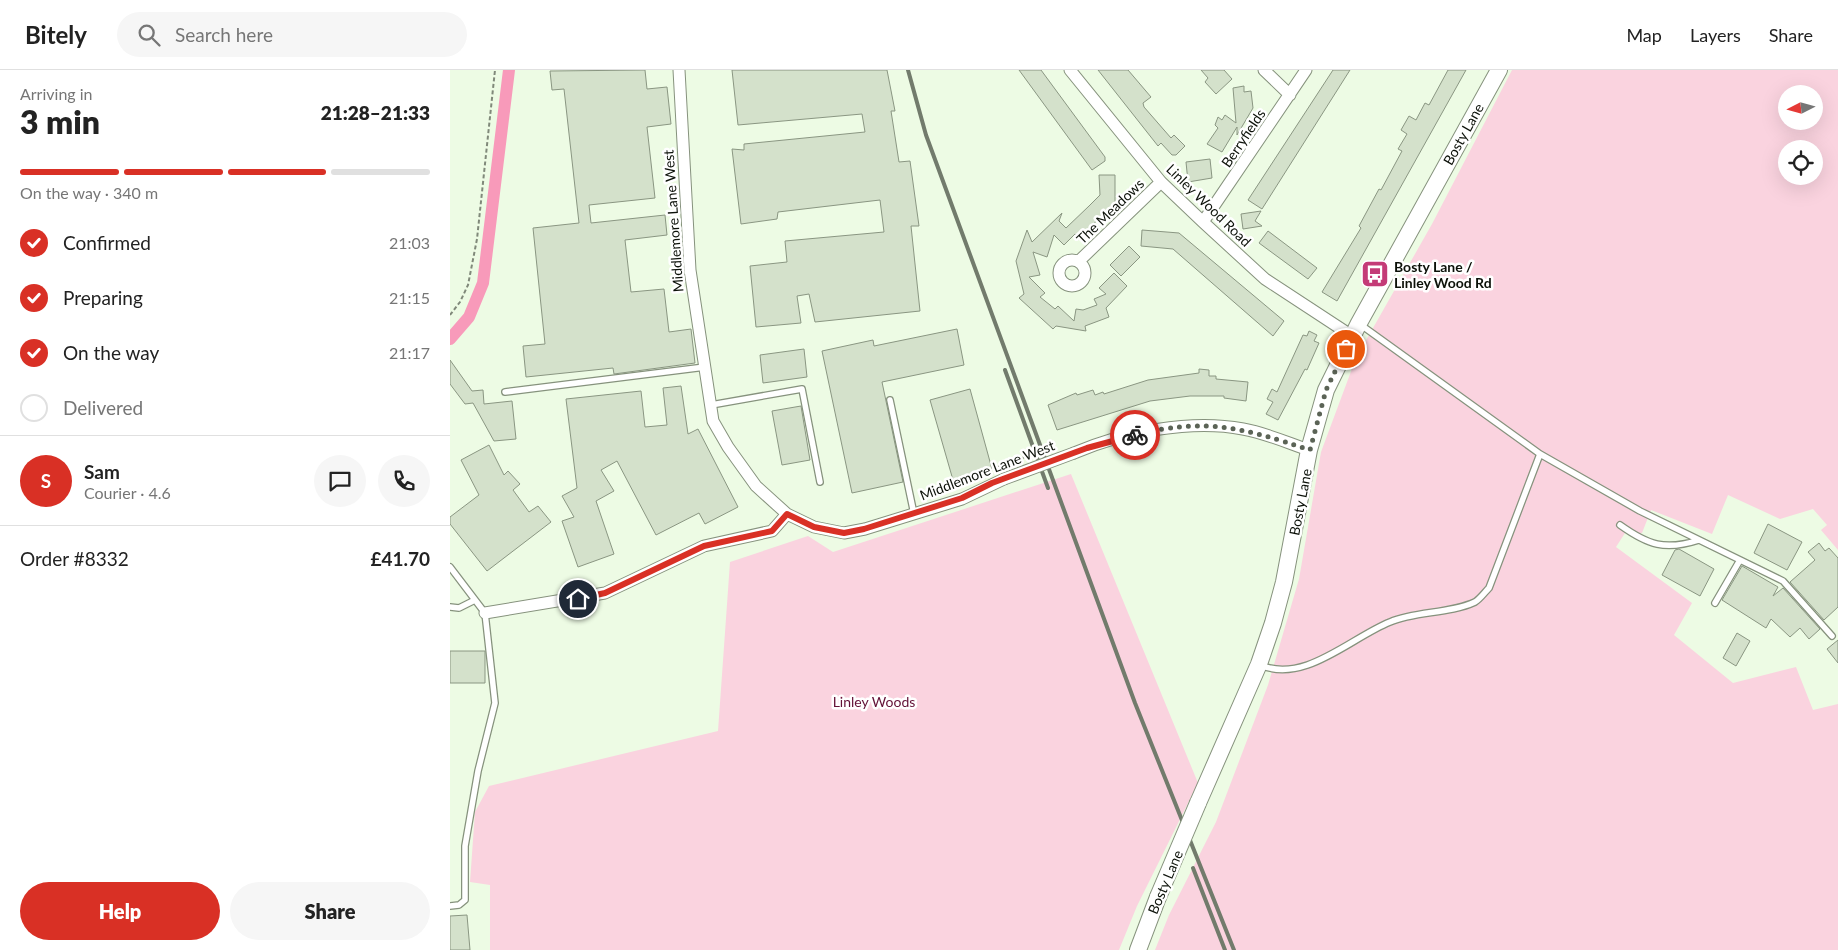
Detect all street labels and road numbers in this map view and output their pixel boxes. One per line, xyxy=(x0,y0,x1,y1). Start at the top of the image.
street label: Bosty Lane xyxy=(1439,100,1487,168)
street label: Berryfields xyxy=(1217,106,1269,170)
street label: Middlemore Lane West xyxy=(660,149,686,293)
street label: Linley Wood Road xyxy=(1163,160,1255,250)
street label: The Meadows xyxy=(1073,175,1147,247)
street label: Middlemore Lane West xyxy=(917,436,1057,504)
street label: Bosty Lane xyxy=(1285,467,1315,537)
street label: Bosty Lane xyxy=(1144,847,1186,917)

